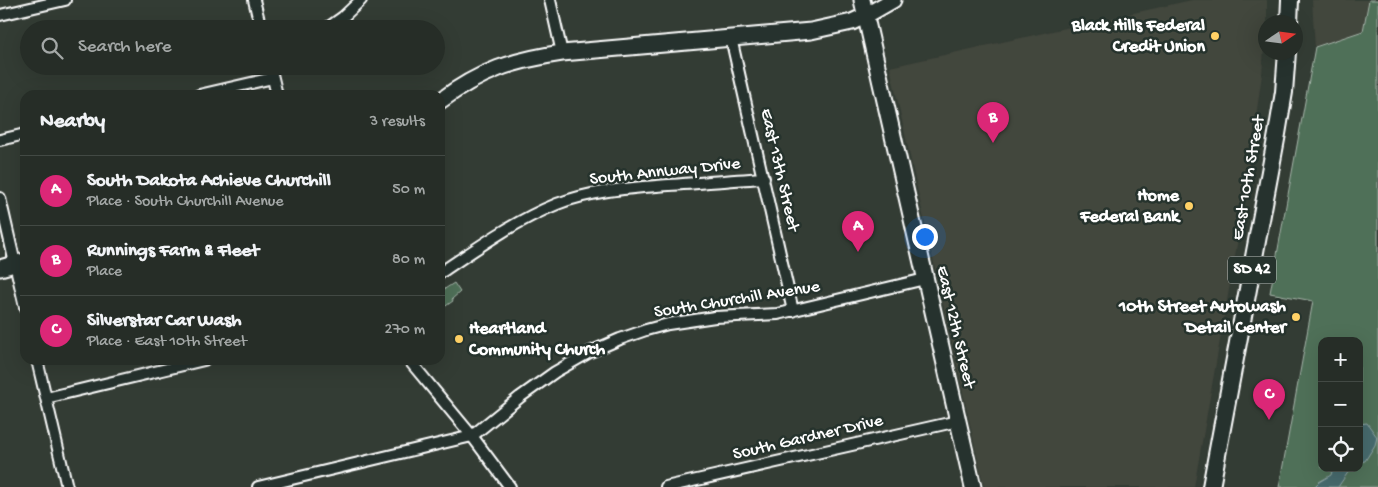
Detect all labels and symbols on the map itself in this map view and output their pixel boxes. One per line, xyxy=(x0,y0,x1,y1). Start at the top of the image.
north arrow xyxy=(1258,15,1303,60)
place label: Black Hills Federal Credit Union xyxy=(1071,16,1205,58)
marker: Black Hills Federal Credit Union xyxy=(1209,30,1221,42)
pin: B xyxy=(977,102,1009,143)
street label: East 13th Street xyxy=(755,107,804,235)
street label: East 10th Street xyxy=(1228,112,1271,242)
street label: South Annway Drive xyxy=(589,154,742,190)
place label: Home Federal Bank xyxy=(1079,186,1181,228)
marker: Home Federal Bank xyxy=(1183,200,1195,212)
pin: A xyxy=(842,211,874,252)
your location xyxy=(912,224,938,250)
road number: SD 42 xyxy=(1228,256,1276,284)
street label: East 12th Street xyxy=(931,264,980,392)
street label: South Churchill Avenue xyxy=(653,276,822,323)
place label: 10th Street Autowash Detail Center xyxy=(1118,297,1289,339)
marker: 10th Street Autowash Detail Center xyxy=(1290,311,1302,323)
place label: Heartland Community Church xyxy=(468,319,605,361)
marker: Heartland Community Church xyxy=(453,333,465,345)
pin: C xyxy=(1253,379,1285,420)
street label: South Gardner Drive xyxy=(731,410,886,465)

